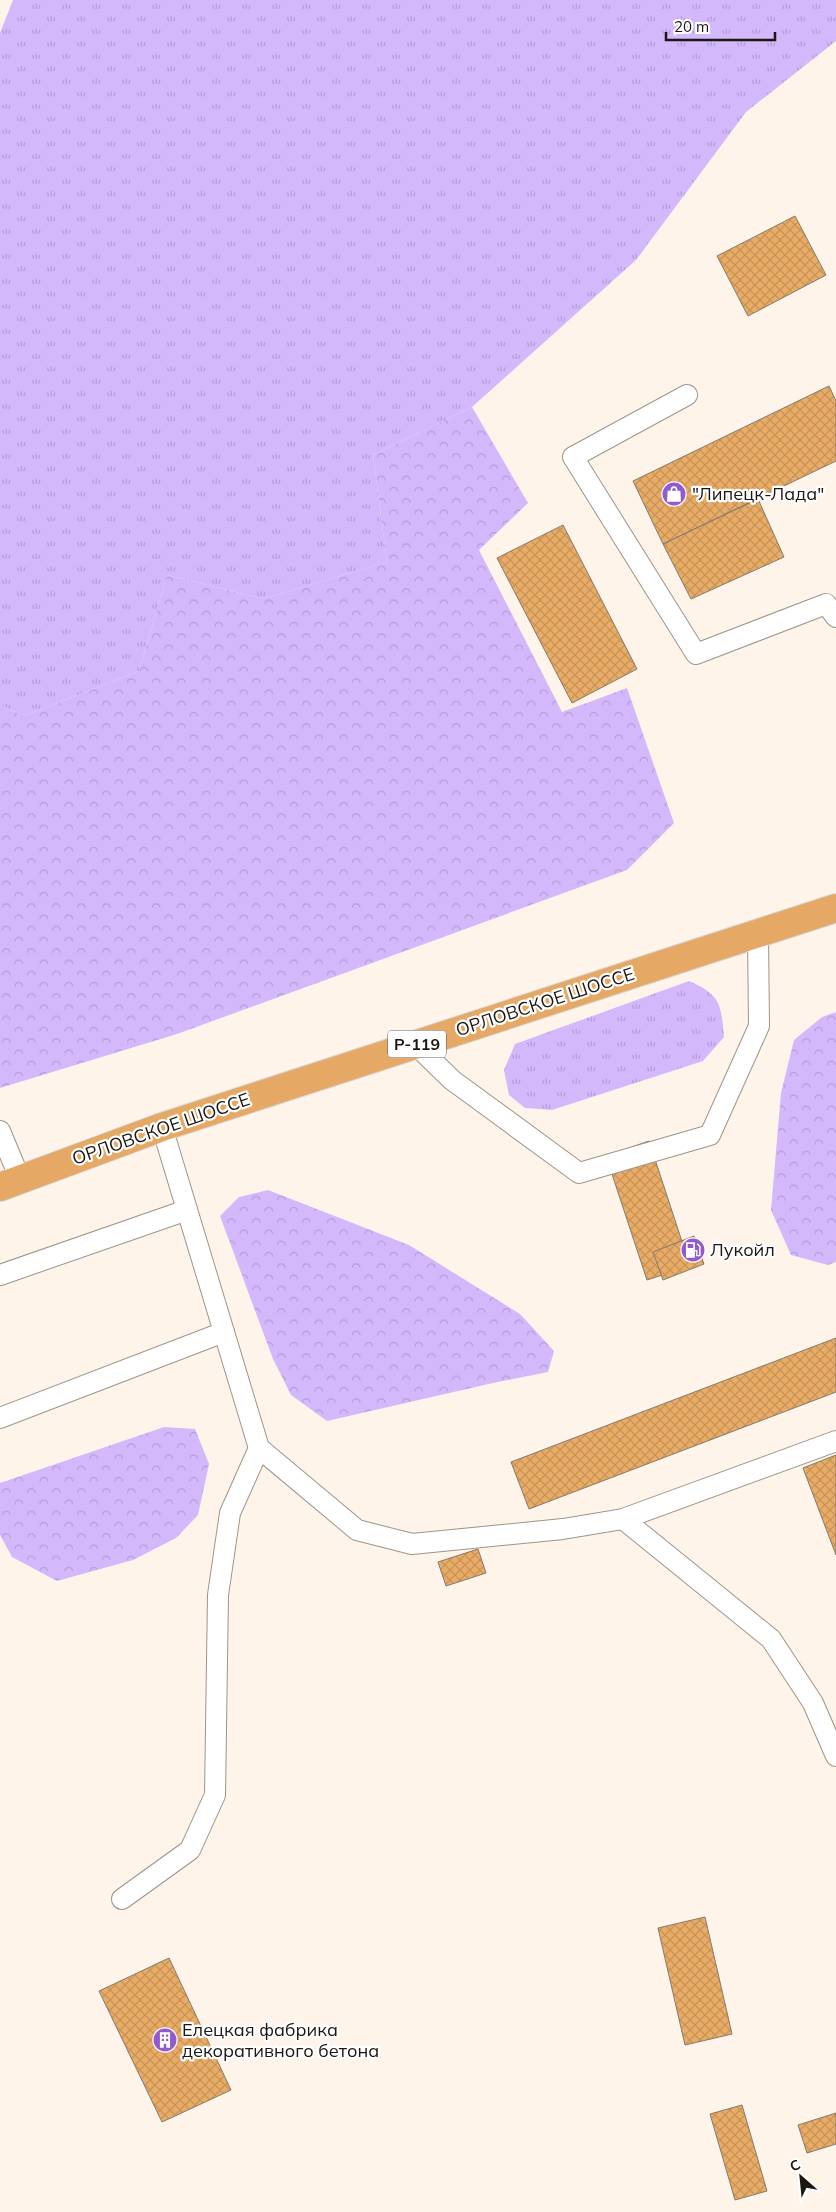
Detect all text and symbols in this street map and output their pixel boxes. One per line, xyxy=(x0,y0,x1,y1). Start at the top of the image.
scale bar xyxy=(666,10,775,42)
text: 20 m xyxy=(674,17,709,36)
shop icon: "Липецк-Лада" xyxy=(661,481,687,507)
place label: "Липецк-Лада" xyxy=(692,482,824,505)
street label: ОРЛОВСКОЕ ШОССЕ xyxy=(453,962,637,1041)
road number: Р-119 xyxy=(388,1030,446,1058)
street label: ОРЛОВСКОЕ ШОССЕ xyxy=(69,1087,253,1170)
fuel station icon: Лукойл xyxy=(680,1237,706,1263)
place label: Лукойл xyxy=(710,1238,775,1261)
place label: Елецкая фабрика декоративного бетона xyxy=(182,2018,379,2062)
building icon: Елецкая фабрика декоративного бетона xyxy=(152,2027,178,2053)
north arrow xyxy=(776,2152,826,2202)
text: С xyxy=(787,2155,803,2176)

